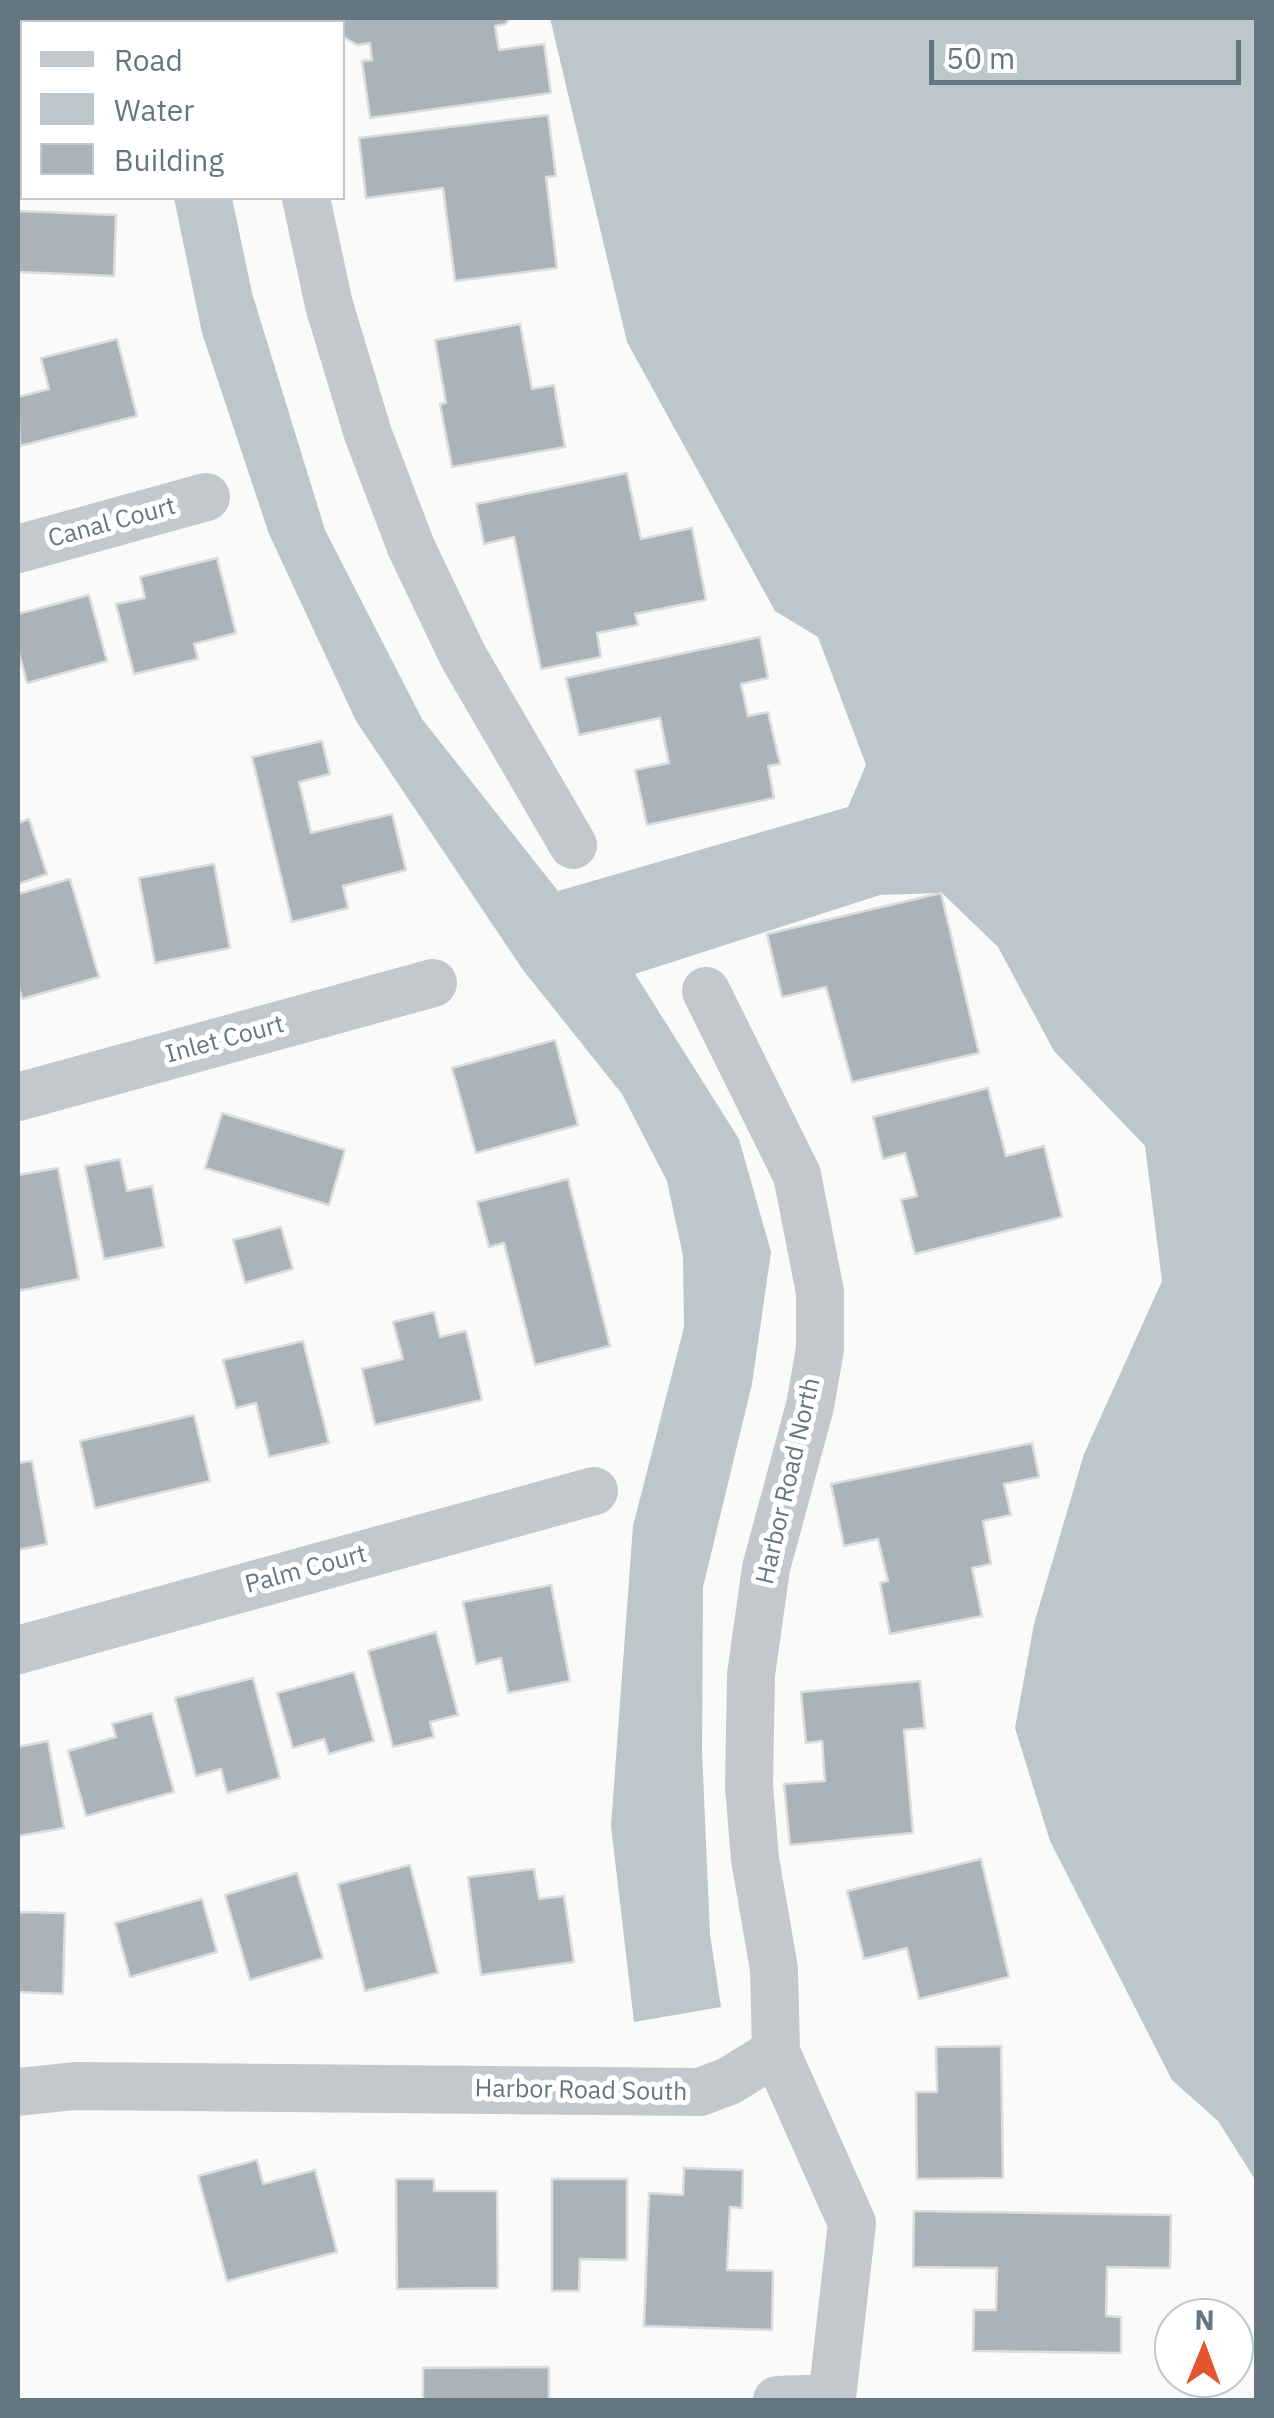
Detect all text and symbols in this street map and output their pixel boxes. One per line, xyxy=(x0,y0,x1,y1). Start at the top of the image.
legend xyxy=(20,20,345,200)
scale bar xyxy=(934,20,1246,82)
text: 50 m xyxy=(946,38,1015,77)
text: Road xyxy=(114,40,183,79)
text: Water xyxy=(114,90,194,129)
text: Building xyxy=(114,140,224,179)
street label: Canal Court xyxy=(45,492,179,554)
street label: Inlet Court xyxy=(163,1010,287,1070)
street label: Harbor Road North xyxy=(751,1375,827,1587)
street label: Palm Court xyxy=(242,1539,370,1601)
street label: Harbor Road South xyxy=(474,2074,688,2108)
north arrow xyxy=(1154,2298,1254,2398)
text: N xyxy=(1194,2301,1215,2338)

